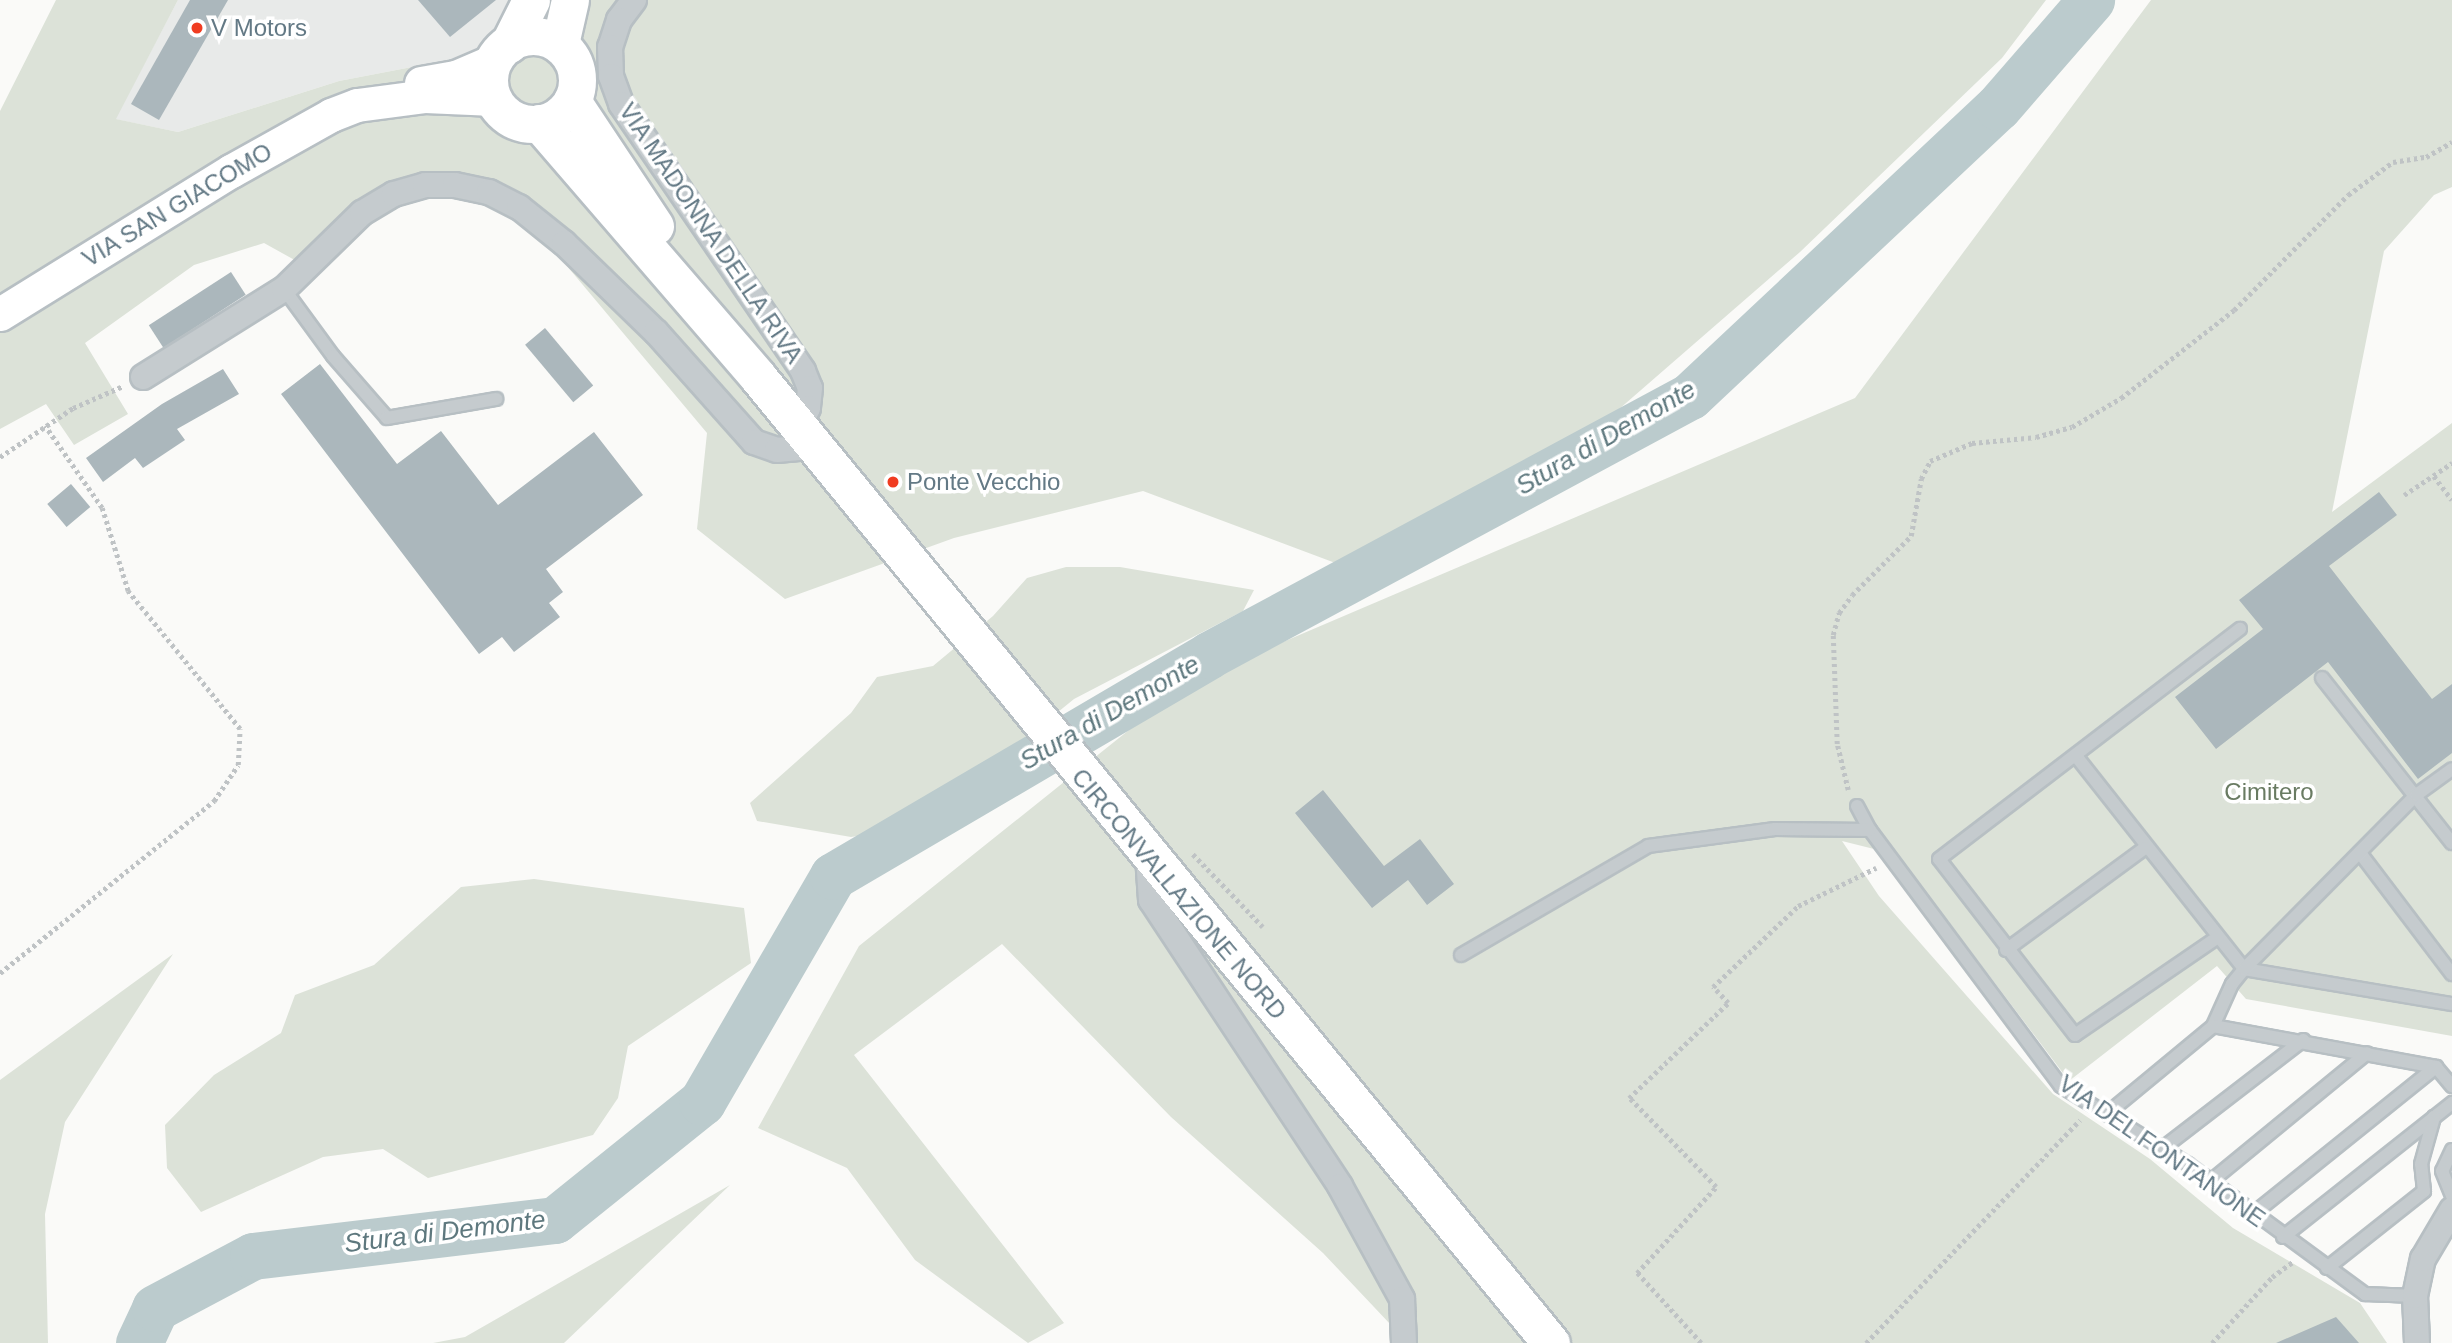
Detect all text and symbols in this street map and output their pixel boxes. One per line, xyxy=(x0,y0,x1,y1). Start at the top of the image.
place label: V Motors xyxy=(211,14,307,42)
marker: V Motors xyxy=(189,20,205,36)
street label: VIA MADONNA DELLA RIVA xyxy=(612,96,810,370)
street label: VIA SAN GIACOMO xyxy=(76,137,278,273)
water label: Stura di Demonte xyxy=(1511,374,1701,502)
place label: Ponte Vecchio xyxy=(907,468,1060,496)
marker: Ponte Vecchio xyxy=(885,474,901,490)
water label: Stura di Demonte xyxy=(1015,649,1205,777)
street label: CIRCONVALLAZIONE NORD xyxy=(1066,763,1292,1025)
park label: Cimitero xyxy=(2224,778,2314,806)
street label: VIA DEL FONTANONE xyxy=(2052,1068,2272,1234)
water label: Stura di Demonte xyxy=(343,1204,547,1260)

